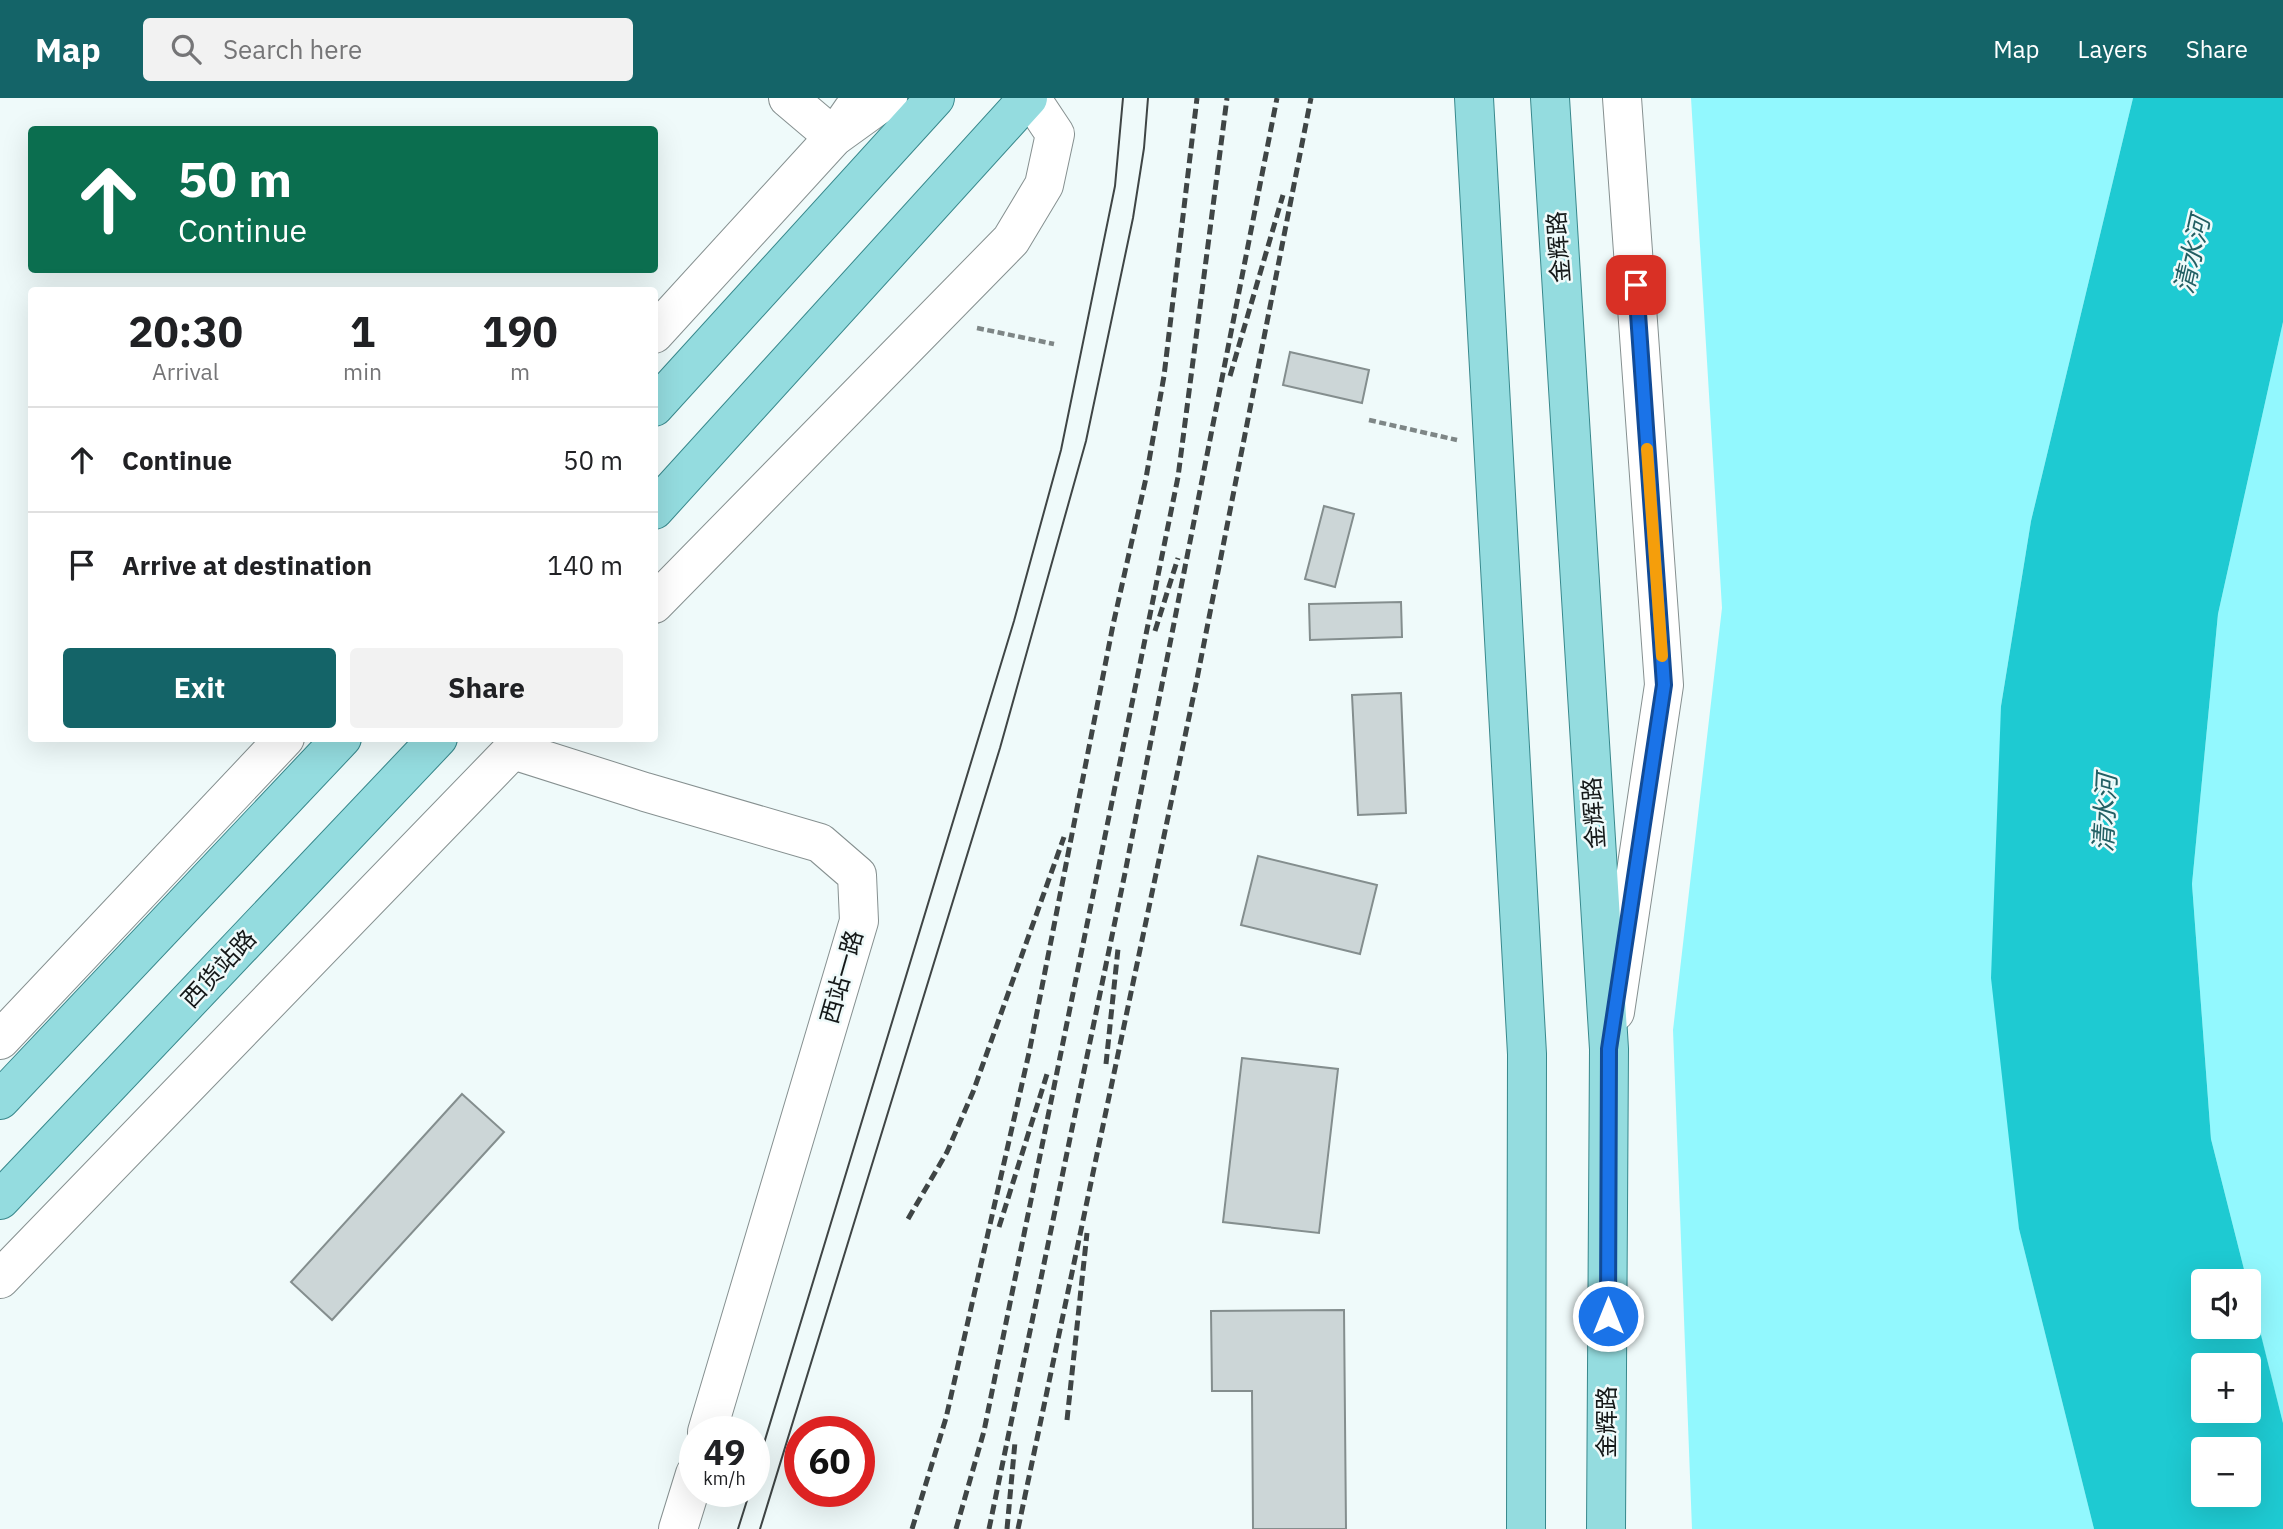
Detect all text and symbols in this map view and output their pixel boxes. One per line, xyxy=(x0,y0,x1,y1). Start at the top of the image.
search box xyxy=(143,18,633,81)
text: Map xyxy=(35,28,101,71)
icon: search xyxy=(167,30,205,68)
text: Search here xyxy=(223,32,362,66)
text: Map xyxy=(1993,33,2040,65)
text: Layers xyxy=(2078,33,2148,65)
text: Share xyxy=(2186,33,2248,65)
text: 50 m xyxy=(178,147,292,210)
icon: ahead xyxy=(63,154,154,245)
water label: 清水河 xyxy=(2166,208,2217,297)
text: Continue xyxy=(178,209,307,251)
street label: 金辉路 xyxy=(1540,210,1576,284)
pin xyxy=(1606,255,1666,315)
icon: arrive xyxy=(1617,266,1655,304)
text: 20:30 xyxy=(128,304,243,359)
text: 1 xyxy=(350,304,375,359)
text: 190 xyxy=(482,304,558,359)
text: Arrival xyxy=(152,356,219,386)
text: min xyxy=(343,356,382,386)
text: m xyxy=(510,356,530,386)
icon: ahead xyxy=(63,441,101,479)
text: Continue xyxy=(122,443,232,477)
text: 50 m xyxy=(563,443,623,477)
icon: arrive xyxy=(63,546,101,584)
text: Arrive at destination xyxy=(122,548,372,582)
text: 140 m xyxy=(547,548,623,582)
button: Exit xyxy=(63,648,336,728)
button: Share xyxy=(350,648,623,728)
water label: 清水河 xyxy=(2085,768,2123,853)
street label: 金辉路 xyxy=(1575,776,1611,850)
street label: 西货站路 xyxy=(174,922,263,1014)
street label: 西站一路 xyxy=(812,926,870,1027)
map controls xyxy=(2191,1269,2261,1507)
button: sound xyxy=(2191,1269,2261,1339)
position arrow xyxy=(1571,1279,1645,1353)
button: + xyxy=(2191,1353,2261,1423)
street label: 金辉路 xyxy=(1590,1386,1622,1458)
speed limit sign: 60 xyxy=(784,1416,875,1507)
text: 49 xyxy=(703,1429,746,1475)
button: − xyxy=(2191,1437,2261,1507)
text: km/h xyxy=(703,1467,746,1490)

